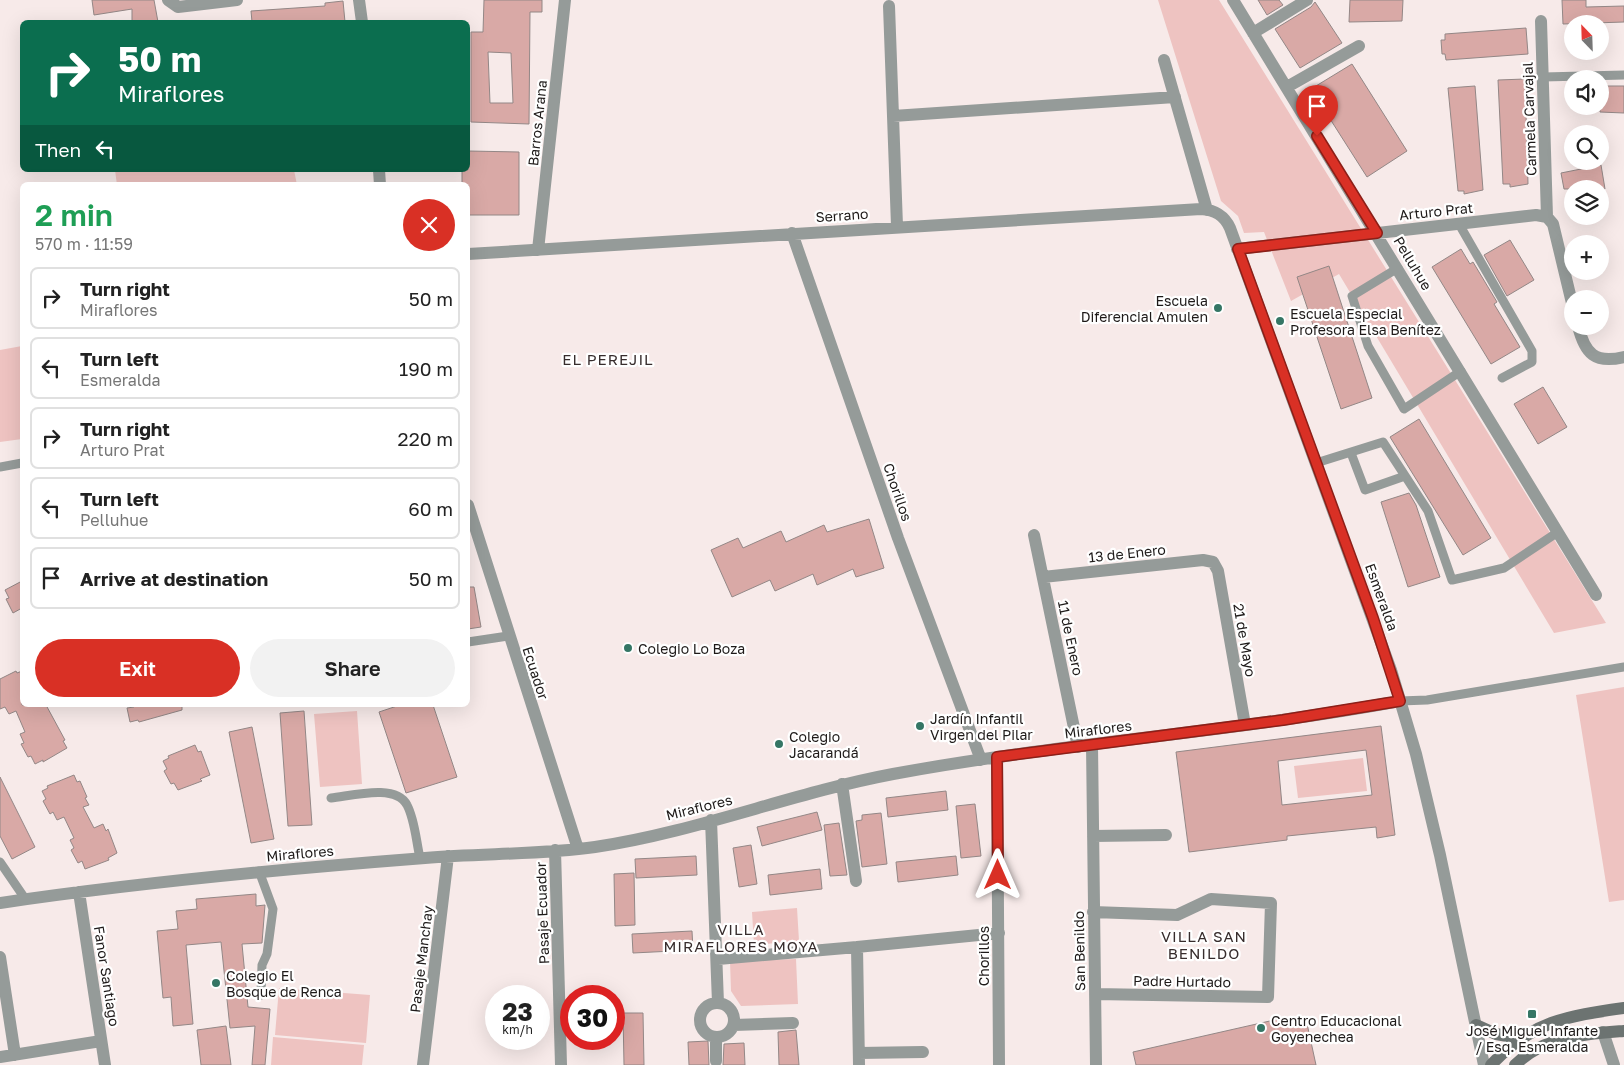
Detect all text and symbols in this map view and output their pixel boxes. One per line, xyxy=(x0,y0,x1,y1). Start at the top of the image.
north arrow xyxy=(1564,15,1609,60)
map controls xyxy=(1564,15,1609,335)
text: 50 m xyxy=(118,38,201,80)
icon: right xyxy=(35,40,100,105)
street label: Carmela Carvajal xyxy=(1519,62,1539,176)
button: sound xyxy=(1564,70,1609,115)
street label: Barros Arana xyxy=(524,79,550,167)
text: Miraflores xyxy=(118,80,224,107)
pin xyxy=(1296,85,1338,136)
icon: arrive xyxy=(1303,92,1331,120)
button: search xyxy=(1564,125,1609,170)
icon: left xyxy=(91,135,119,163)
text: Then xyxy=(35,138,81,161)
button: layers xyxy=(1564,180,1609,225)
text: 2 min xyxy=(35,197,113,233)
button: close xyxy=(403,199,455,251)
street label: Arturo Prat xyxy=(1398,199,1474,223)
street label: Serrano xyxy=(815,205,869,225)
street label: Pelluhue xyxy=(1390,233,1436,293)
text: 570 m · 11:59 xyxy=(35,234,133,254)
button: + xyxy=(1564,235,1609,280)
text: Turn right xyxy=(80,277,170,300)
icon: right xyxy=(37,284,65,312)
text: 50 m xyxy=(409,287,453,310)
button: − xyxy=(1564,290,1609,335)
place label: Escuela Diferencial Amulen xyxy=(1081,292,1208,325)
text: Miraflores xyxy=(80,300,157,320)
marker: Escuela Diferencial Amulen xyxy=(1212,302,1224,314)
place label: Escuela Especial Profesora Elsa Benítez xyxy=(1290,305,1441,338)
marker: Escuela Especial Profesora Elsa Benítez xyxy=(1274,315,1286,327)
text: Turn left xyxy=(80,347,159,370)
district label: EL PEREJIL xyxy=(562,350,654,368)
icon: left xyxy=(37,354,65,382)
text: 190 m xyxy=(399,357,453,380)
text: Esmeralda xyxy=(80,370,161,390)
text: Turn right xyxy=(80,417,170,440)
icon: right xyxy=(37,424,65,452)
text: 220 m xyxy=(398,427,453,450)
text: Arturo Prat xyxy=(80,440,165,460)
street label: Chorillos xyxy=(880,461,916,523)
text: Turn left xyxy=(80,487,159,510)
icon: left xyxy=(37,494,65,522)
text: 60 m xyxy=(408,497,453,520)
text: Pelluhue xyxy=(80,510,148,530)
street label: 13 de Enero xyxy=(1087,540,1167,566)
street label: Esmeralda xyxy=(1362,561,1402,633)
icon: arrive xyxy=(37,564,65,592)
text: Arrive at destination xyxy=(80,567,268,590)
text: 50 m xyxy=(409,567,453,590)
street label: 11 de Enero xyxy=(1055,599,1087,677)
street label: 21 de Mayo xyxy=(1230,602,1260,678)
button: Exit xyxy=(35,639,240,697)
button: Share xyxy=(250,639,455,697)
place label: Colegio Lo Boza xyxy=(638,640,745,657)
marker: Colegio Lo Boza xyxy=(622,642,634,654)
street label: Ecuador xyxy=(519,644,553,702)
place label: Jardín Infantil Virgen del Pilar xyxy=(930,710,1033,743)
street label: Miraflores xyxy=(1063,716,1133,742)
marker: Jardín Infantil Virgen del Pilar xyxy=(914,720,926,732)
place label: Colegio Jacarandá xyxy=(789,728,859,761)
marker: Colegio Jacarandá xyxy=(773,738,785,750)
street label: Miraflores xyxy=(664,791,734,823)
street label: Miraflores xyxy=(266,842,334,864)
position arrow xyxy=(971,848,1023,900)
street label: Pasaje Ecuador xyxy=(532,861,552,965)
street label: Pasaje Manchay xyxy=(406,904,436,1014)
street label: San Benildo xyxy=(1070,911,1088,991)
district label: VILLA MIRAFLORES MOYA xyxy=(663,920,819,955)
street label: Fanor Santiago xyxy=(91,925,123,1027)
street label: Chorillos xyxy=(975,926,992,986)
district label: VILLA SAN BENILDO xyxy=(1161,927,1247,962)
place label: Colegio El Bosque de Renca xyxy=(226,967,342,1000)
street label: Padre Hurtado xyxy=(1133,972,1231,990)
marker: Colegio El Bosque de Renca xyxy=(210,977,222,989)
speed limit sign: 30 xyxy=(560,985,625,1050)
text: 23 xyxy=(502,996,533,1027)
marker: José Miguel Infante / Esq. Esmeralda xyxy=(1526,1008,1538,1020)
place label: Centro Educacional Goyenechea xyxy=(1271,1012,1402,1045)
text: km/h xyxy=(502,1022,533,1037)
marker: Centro Educacional Goyenechea xyxy=(1255,1022,1267,1034)
place label: José Miguel Infante / Esq. Esmeralda xyxy=(1466,1022,1598,1055)

